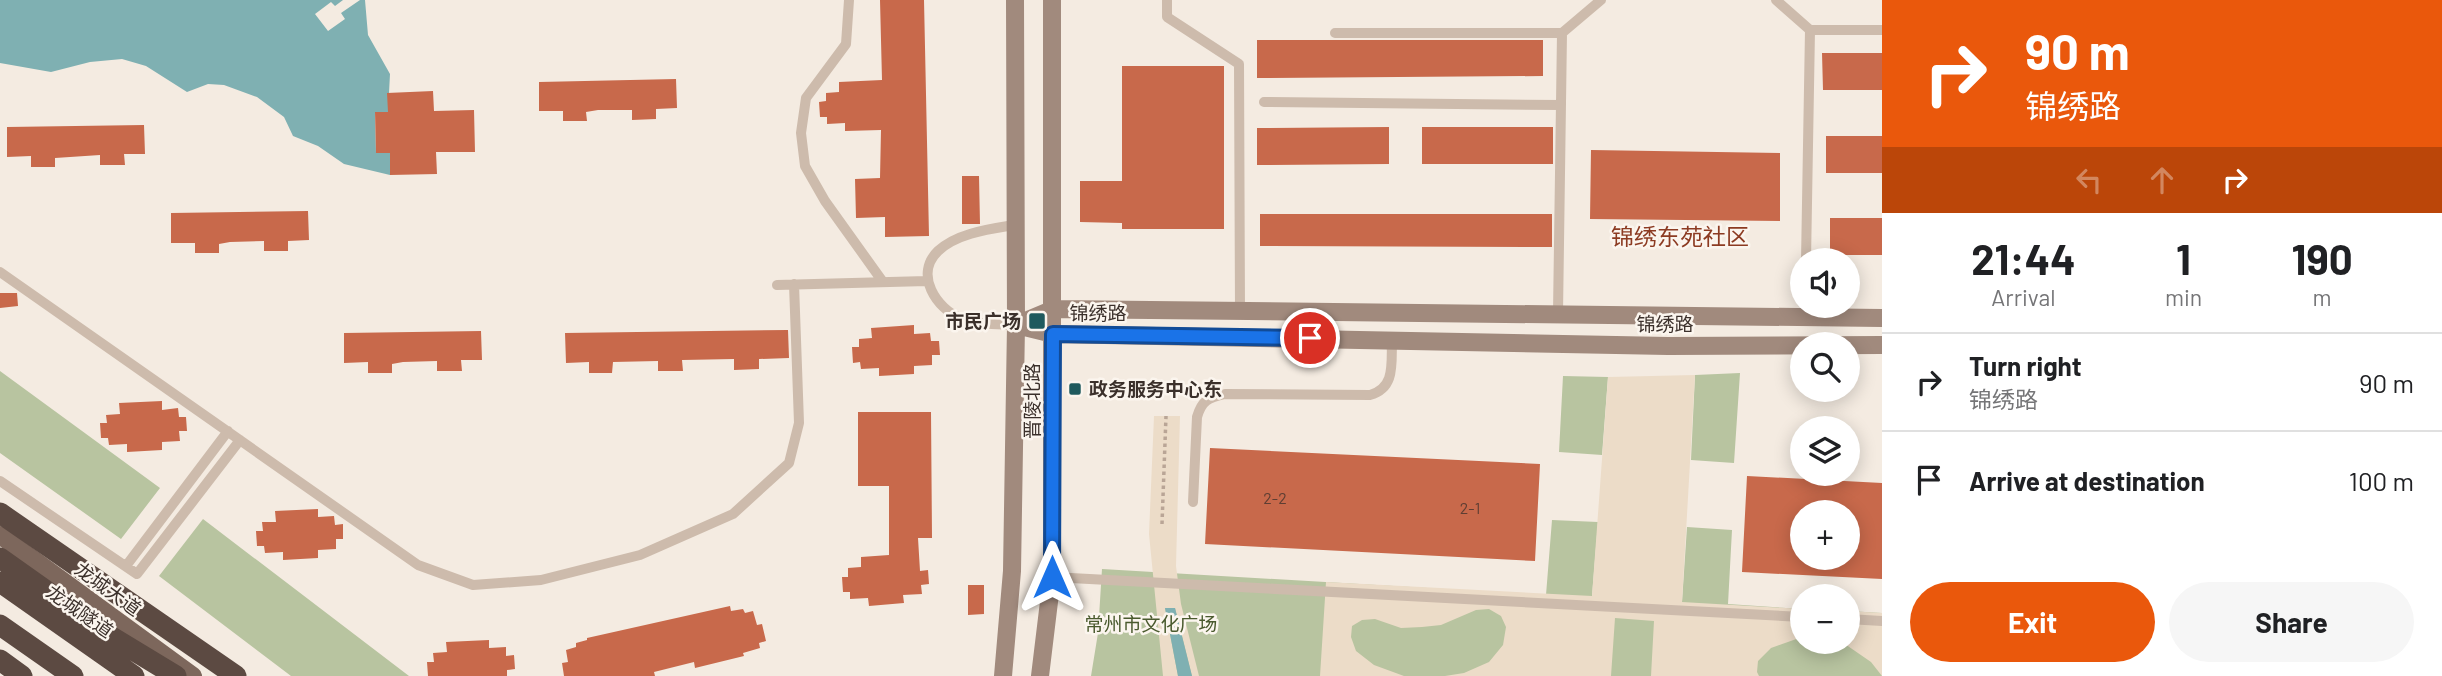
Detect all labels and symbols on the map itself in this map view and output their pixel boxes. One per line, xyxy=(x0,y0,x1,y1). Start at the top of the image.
district label: 锦绣东苑社区 xyxy=(1611,222,1749,250)
street label: 锦绣路 xyxy=(1069,301,1127,324)
pin xyxy=(1280,308,1340,368)
place label: 市民广场 xyxy=(945,309,1021,332)
marker: 市民广场 xyxy=(1027,311,1047,331)
street label: 锦绣路 xyxy=(1636,312,1694,335)
street label: 晋陵北路 xyxy=(1020,363,1043,439)
place label: 政务服务中心东 xyxy=(1089,377,1222,400)
marker: 政务服务中心东 xyxy=(1067,381,1083,397)
house number: 2-2 xyxy=(1263,488,1287,507)
house number: 2-1 xyxy=(1460,498,1480,517)
position arrow xyxy=(1015,540,1089,614)
street label: 龙城大道 xyxy=(71,557,146,620)
street label: 龙城隧道 xyxy=(43,579,118,642)
park label: 常州市文化广场 xyxy=(1084,612,1218,635)

